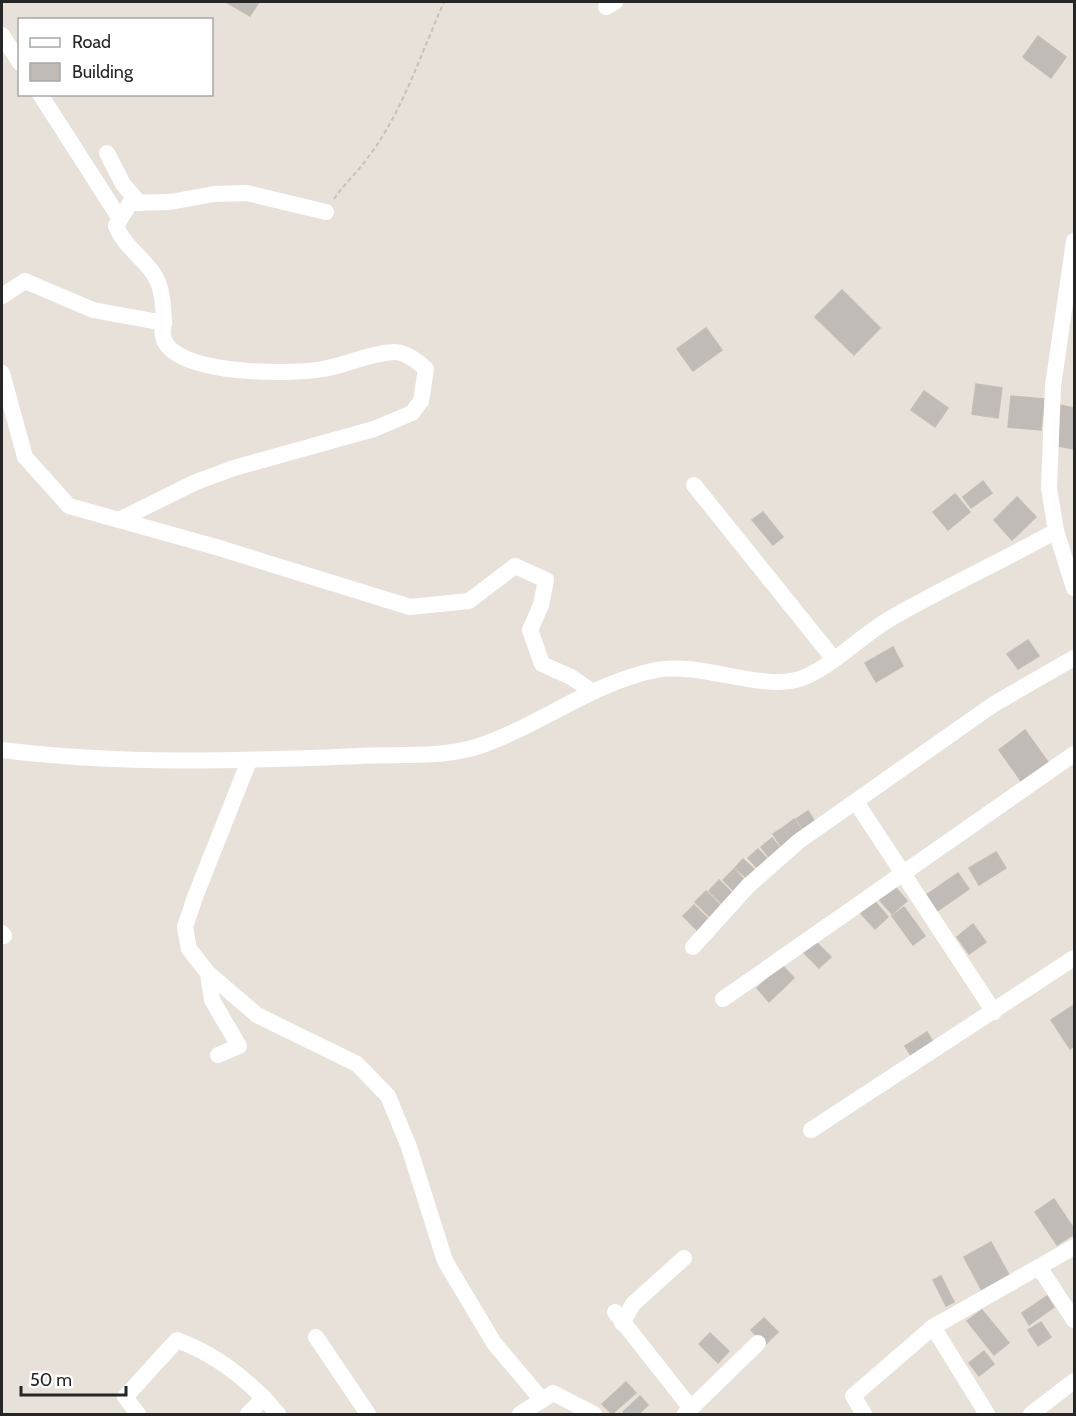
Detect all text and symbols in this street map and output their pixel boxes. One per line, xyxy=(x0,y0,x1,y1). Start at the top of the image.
legend xyxy=(18,18,213,96)
text: Road xyxy=(72,31,111,53)
text: Building xyxy=(72,61,134,83)
scale bar xyxy=(21,1359,126,1397)
text: 50 m xyxy=(30,1369,72,1391)

